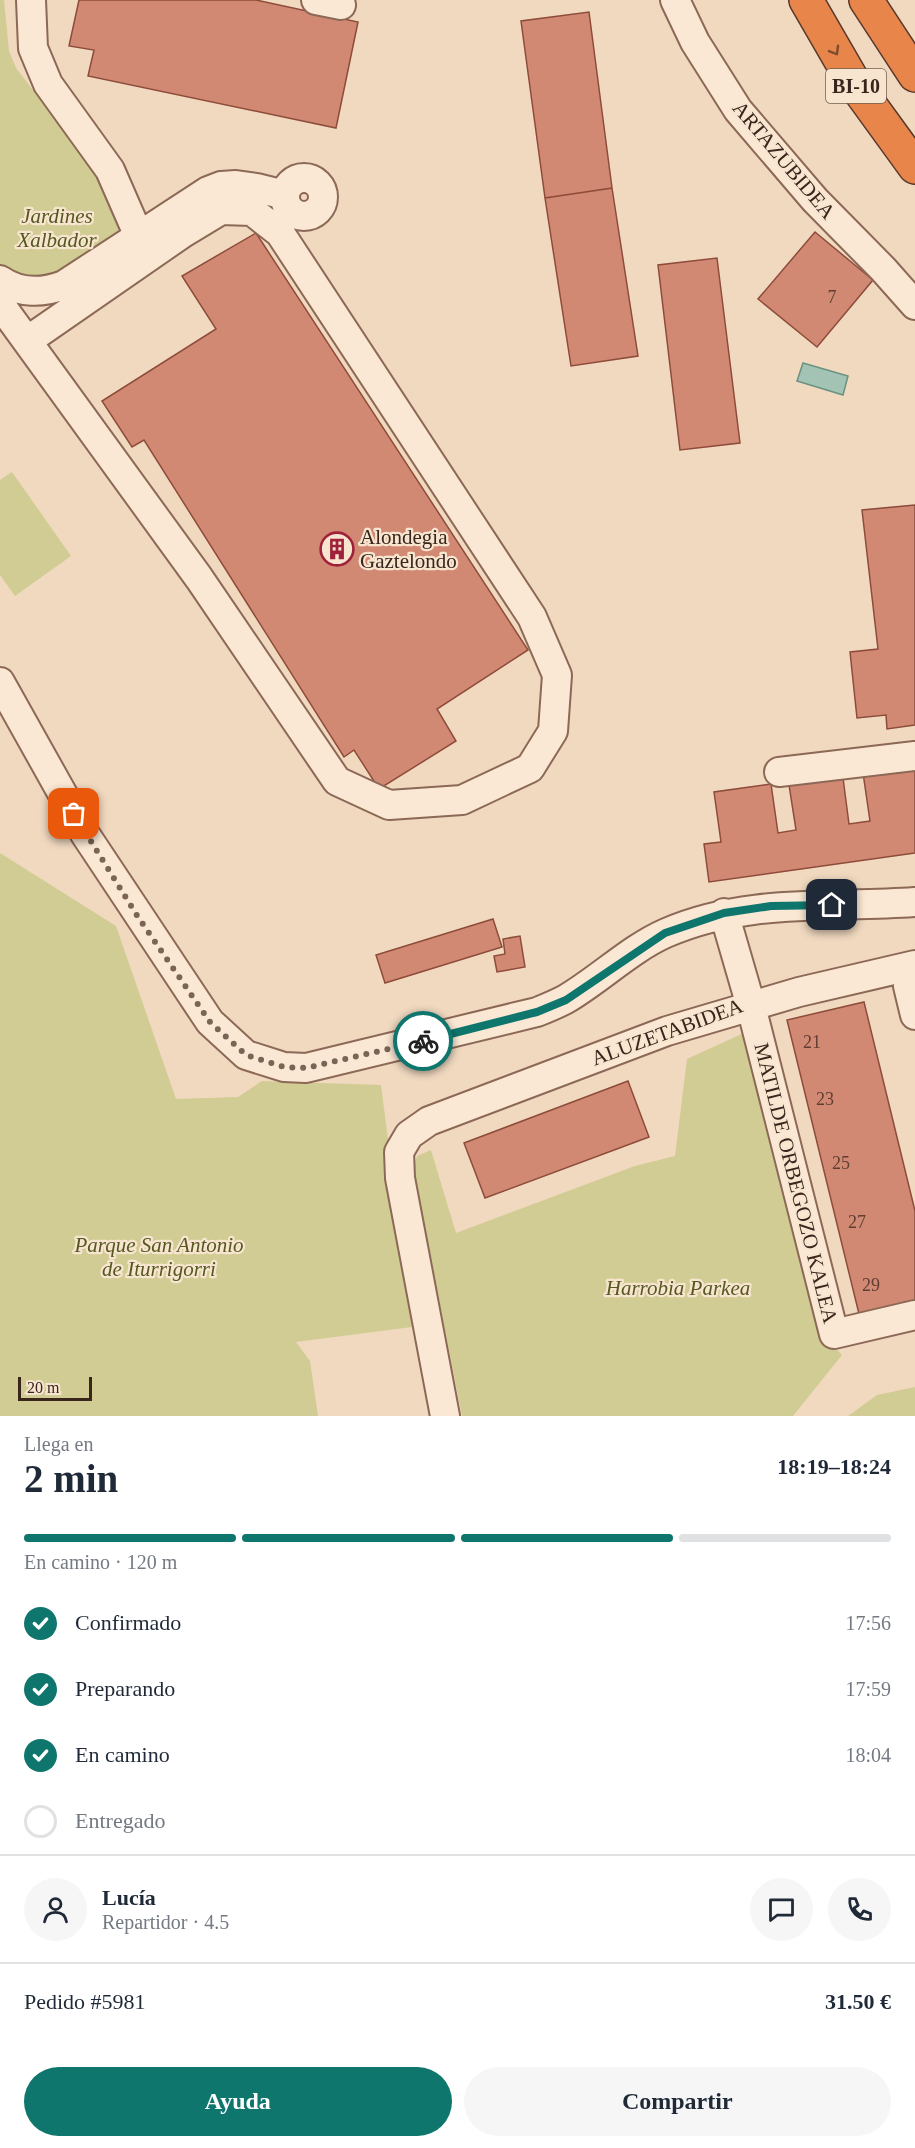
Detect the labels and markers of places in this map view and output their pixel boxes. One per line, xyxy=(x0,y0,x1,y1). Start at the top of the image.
place label: Alondegia Gaztelondo xyxy=(360,525,457,573)
building icon: Alondegia Gaztelondo xyxy=(319,531,355,567)
pin xyxy=(48,788,99,839)
pin xyxy=(806,879,857,930)

